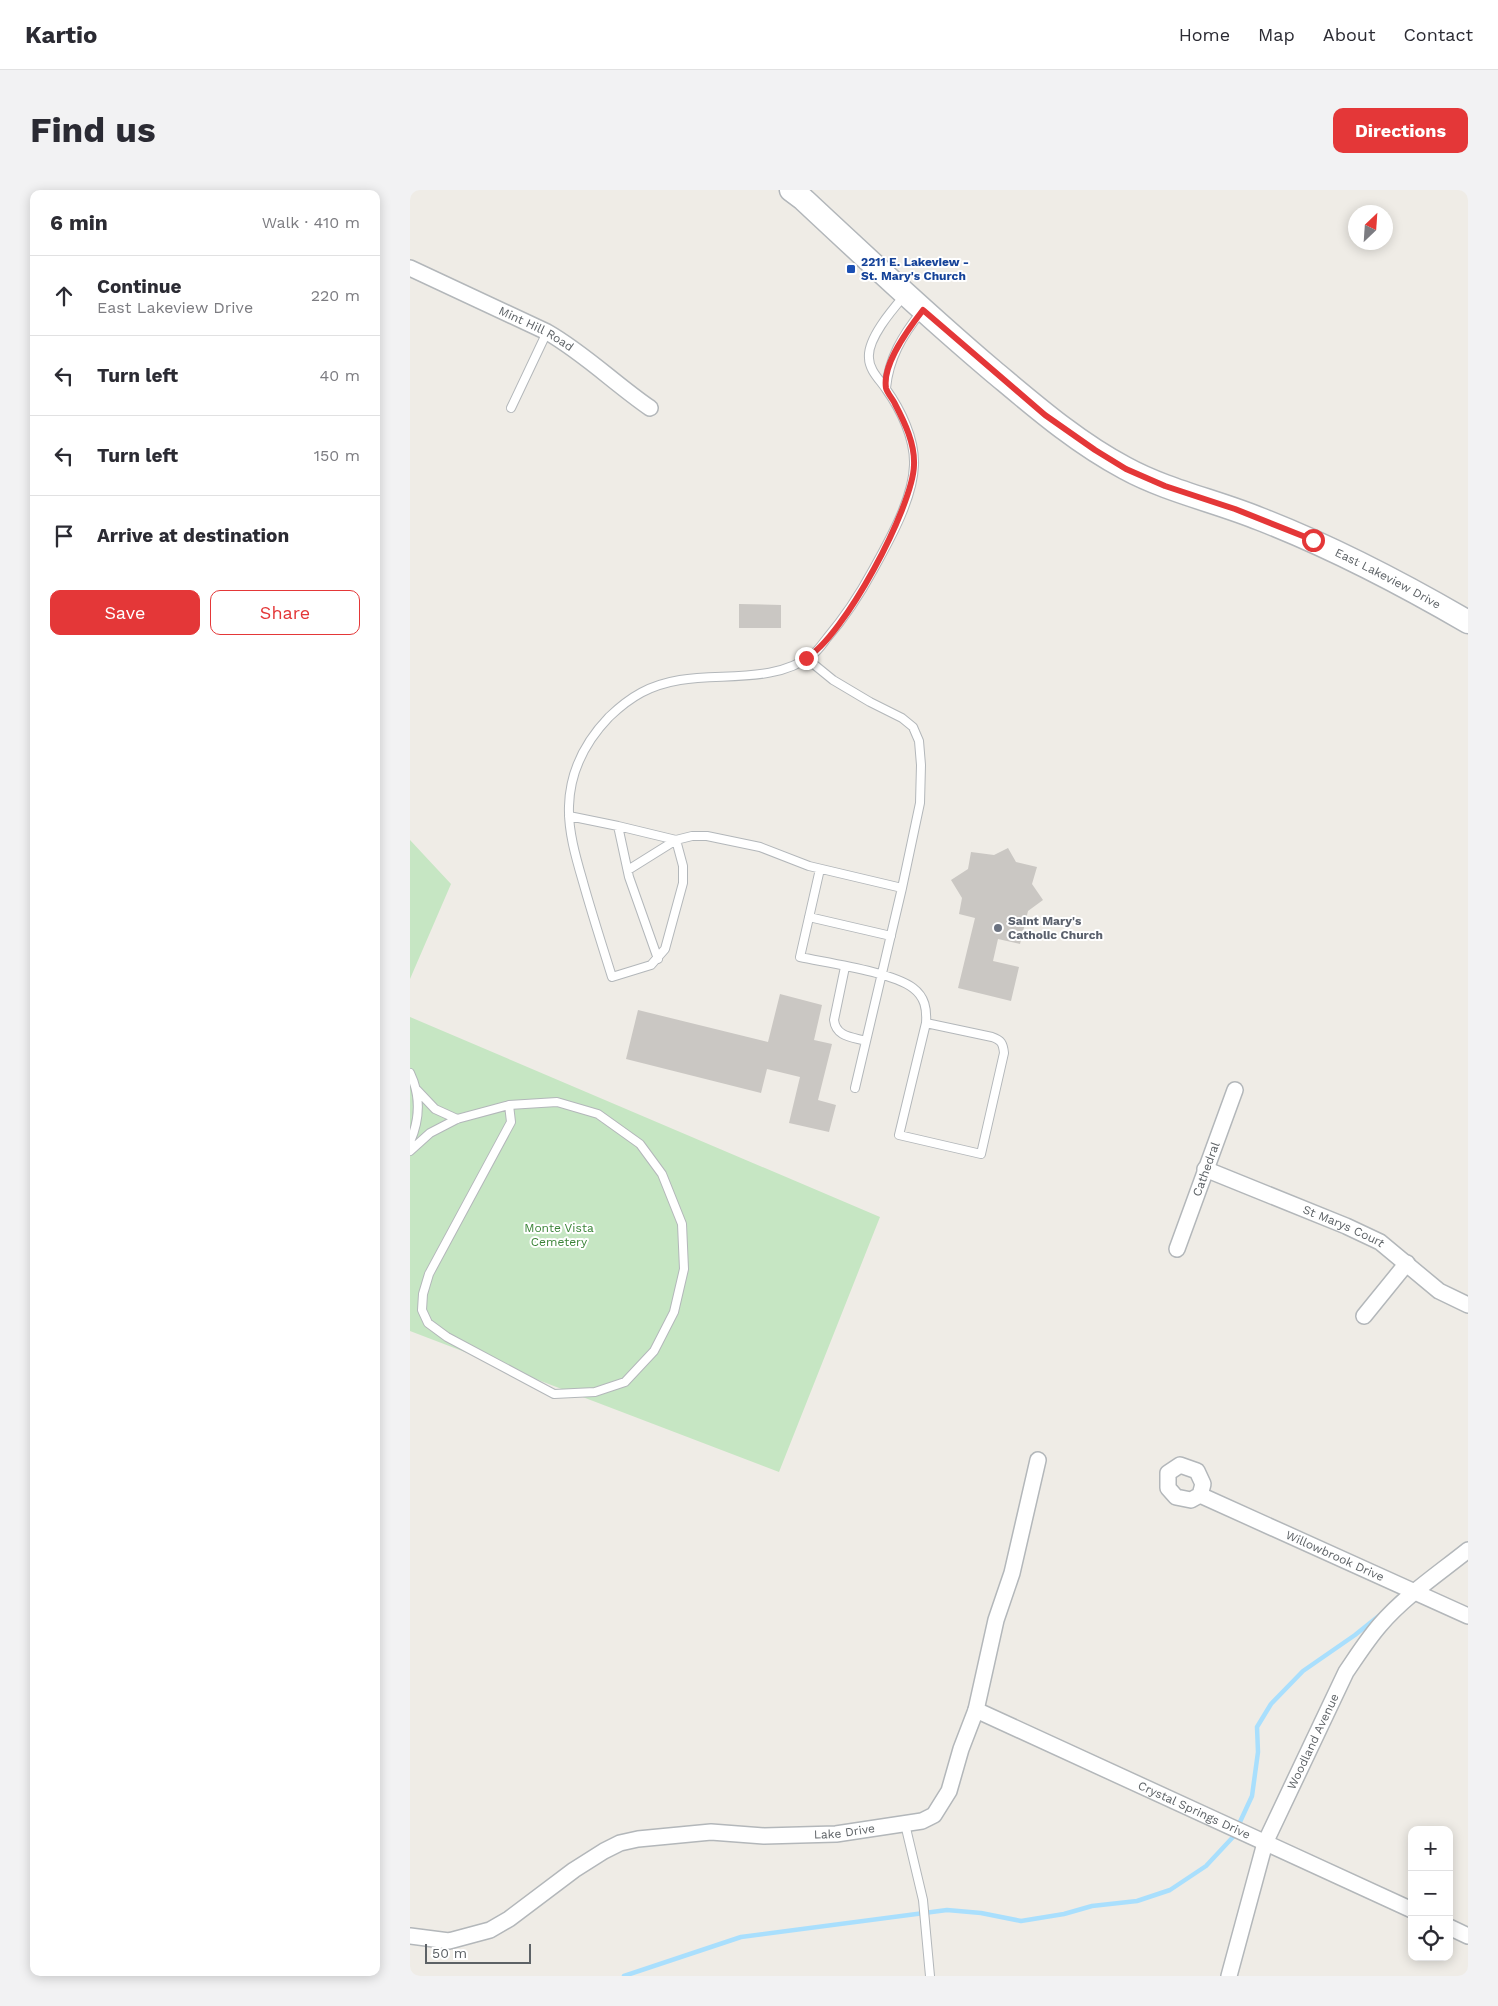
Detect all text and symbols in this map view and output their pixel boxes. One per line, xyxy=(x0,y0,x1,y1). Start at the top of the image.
text: Kartio xyxy=(25,21,97,49)
text: Home xyxy=(1179,24,1230,45)
text: Map xyxy=(1258,24,1295,45)
text: About xyxy=(1323,24,1375,45)
text: Contact xyxy=(1403,24,1473,45)
button: Directions xyxy=(1333,108,1468,153)
text: Find us xyxy=(30,109,156,151)
north arrow xyxy=(1348,205,1393,250)
text: 6 min xyxy=(50,210,108,235)
text: Walk · 410 m xyxy=(262,213,360,232)
place label: 2211 E. Lakeview - St. Mary's Church xyxy=(861,255,969,283)
marker: 2211 E. Lakeview - St. Mary's Church xyxy=(845,263,857,275)
text: Continue xyxy=(97,275,181,298)
icon: ahead xyxy=(50,282,78,310)
text: 220 m xyxy=(311,286,360,305)
text: East Lakeview Drive xyxy=(97,298,253,317)
street label: Mint Hill Road xyxy=(497,303,576,354)
icon: left xyxy=(50,362,78,390)
text: Turn left xyxy=(97,364,178,387)
text: 40 m xyxy=(320,366,360,385)
icon: left xyxy=(50,442,78,470)
text: Turn left xyxy=(97,444,178,467)
text: 150 m xyxy=(314,446,360,465)
icon: arrive xyxy=(50,522,78,550)
text: Arrive at destination xyxy=(97,524,289,547)
route start xyxy=(1302,529,1325,552)
street label: East Lakeview Drive xyxy=(1333,545,1443,612)
button: Save xyxy=(50,590,200,635)
button: Share xyxy=(210,590,360,635)
route end xyxy=(795,647,818,670)
place label: Saint Mary's Catholic Church xyxy=(1008,914,1103,942)
marker: Saint Mary's Catholic Church xyxy=(992,922,1004,934)
street label: Cathedral xyxy=(1190,1140,1223,1198)
street label: St Marys Court xyxy=(1301,1202,1388,1250)
park label: Monte Vista Cemetery xyxy=(524,1221,594,1249)
street label: Willowbrook Drive xyxy=(1284,1528,1386,1584)
street label: Woodland Avenue xyxy=(1284,1691,1342,1792)
street label: Crystal Springs Drive xyxy=(1136,1778,1253,1842)
street label: Lake Drive xyxy=(814,1821,876,1842)
map controls xyxy=(1408,1826,1453,1961)
button: + xyxy=(1408,1826,1453,1871)
button: − xyxy=(1408,1871,1453,1916)
button: locate xyxy=(1408,1916,1453,1961)
scale bar xyxy=(425,1941,531,1964)
text: 50 m xyxy=(432,1945,467,1961)

